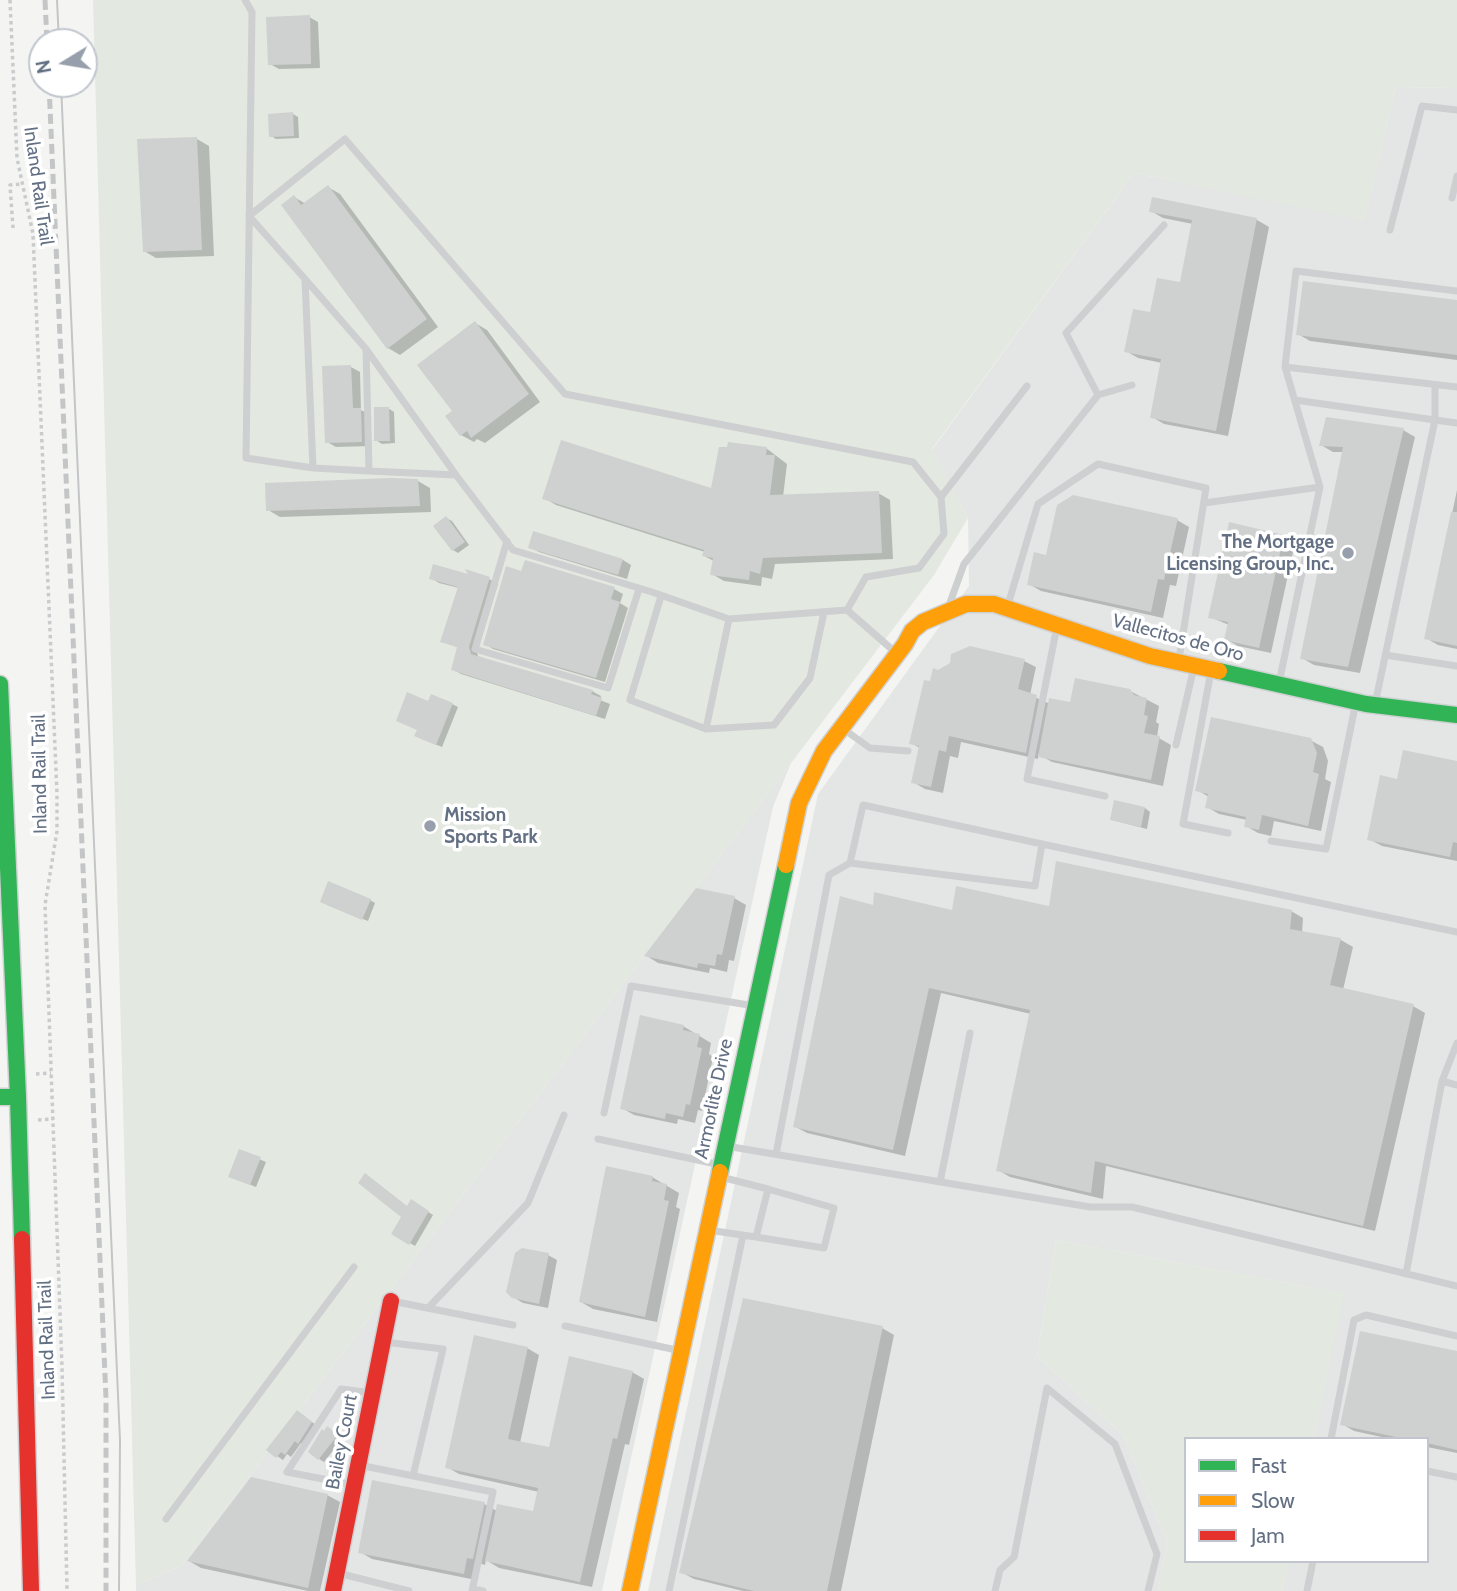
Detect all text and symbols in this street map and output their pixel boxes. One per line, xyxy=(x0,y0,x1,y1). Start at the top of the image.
north arrow xyxy=(28,28,98,98)
text: N xyxy=(31,58,56,76)
street label: Inland Rail Trail xyxy=(18,125,58,247)
place label: The Mortgage Licensing Group, Inc. xyxy=(1166,531,1334,575)
marker: The Mortgage Licensing Group, Inc. xyxy=(1340,545,1356,561)
street label: Vallecitos de Oro xyxy=(1110,609,1246,667)
street label: Inland Rail Trail xyxy=(28,714,52,834)
place label: Mission Sports Park xyxy=(444,804,538,848)
marker: Mission Sports Park xyxy=(422,818,438,834)
street label: Armorlite Drive xyxy=(690,1037,738,1161)
street label: Inland Rail Trail xyxy=(34,1280,60,1400)
street label: Bailey Court xyxy=(322,1392,362,1492)
legend xyxy=(1184,1437,1429,1563)
text: Fast xyxy=(1251,1453,1287,1478)
text: Slow xyxy=(1251,1488,1295,1513)
text: Jam xyxy=(1251,1523,1285,1548)

